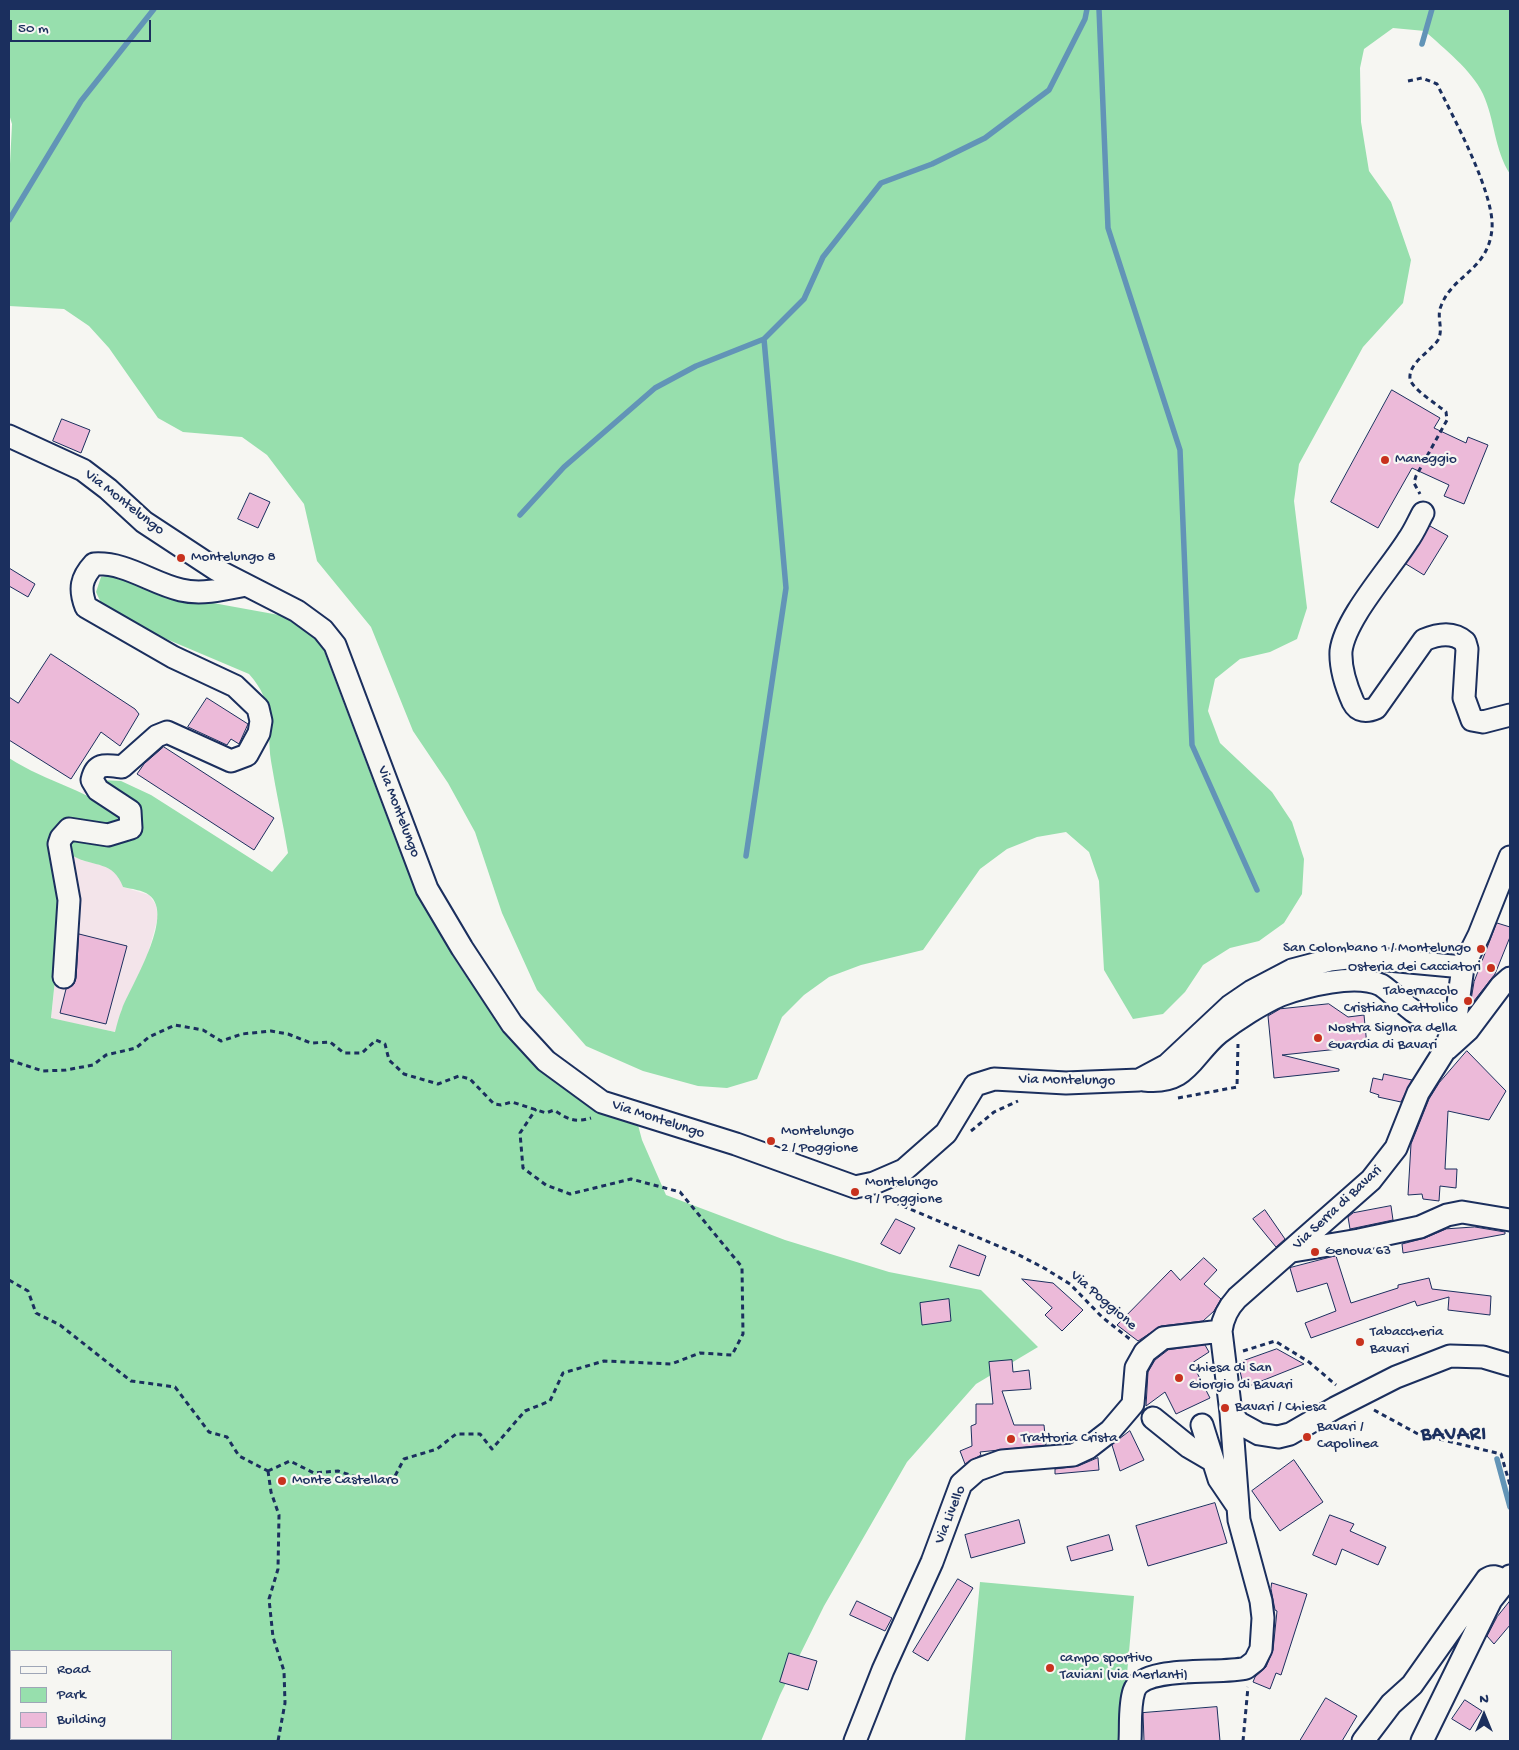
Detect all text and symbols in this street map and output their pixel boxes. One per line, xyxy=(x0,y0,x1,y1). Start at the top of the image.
scale bar xyxy=(12,10,154,42)
text: 50 m xyxy=(18,20,49,38)
place label: Maneggio xyxy=(1395,451,1457,469)
marker: Maneggio xyxy=(1379,454,1391,466)
street label: Via Montelungo xyxy=(80,466,168,540)
place label: Montelungo 8 xyxy=(191,549,276,567)
marker: Montelungo 8 xyxy=(175,552,187,564)
street label: Via Montelungo xyxy=(372,764,424,860)
place label: San Colombano 1 / Montelungo xyxy=(1283,940,1471,958)
marker: San Colombano 1 / Montelungo xyxy=(1475,943,1487,955)
place label: Osteria dei Cacciatori xyxy=(1348,959,1481,977)
marker: Osteria dei Cacciatori xyxy=(1485,962,1497,974)
place label: Tabernacolo Cristiano Cattolico xyxy=(1344,983,1458,1018)
marker: Tabernacolo Cristiano Cattolico xyxy=(1462,995,1474,1007)
place label: Nostra Signora della Guardia di Bavari xyxy=(1328,1020,1457,1055)
marker: Nostra Signora della Guardia di Bavari xyxy=(1312,1032,1324,1044)
street label: Via Montelungo xyxy=(1019,1071,1115,1091)
street label: Via Montelungo xyxy=(609,1097,707,1143)
place label: Montelungo 2 / Poggione xyxy=(781,1123,858,1158)
marker: Montelungo 2 / Poggione xyxy=(765,1135,777,1147)
street label: Via Serra di Bavari xyxy=(1290,1162,1386,1254)
place label: Montelungo 9 / Poggione xyxy=(865,1174,942,1209)
marker: Montelungo 9 / Poggione xyxy=(849,1186,861,1198)
place label: Genova 63 xyxy=(1325,1243,1391,1261)
marker: Genova 63 xyxy=(1309,1246,1321,1258)
street label: Via Poggione xyxy=(1066,1267,1140,1335)
place label: Tabaccheria Bavari xyxy=(1370,1324,1443,1359)
marker: Tabaccheria Bavari xyxy=(1354,1336,1366,1348)
place label: Chiesa di San Giorgio di Bavari xyxy=(1189,1360,1293,1395)
marker: Chiesa di San Giorgio di Bavari xyxy=(1173,1372,1185,1384)
place label: Bavari / Chiesa xyxy=(1235,1399,1326,1417)
marker: Bavari / Chiesa xyxy=(1219,1402,1231,1414)
place label: Bavari / Capolinea xyxy=(1317,1419,1378,1454)
district label: BAVARI xyxy=(1420,1424,1488,1448)
place label: Trattoria Crista xyxy=(1021,1430,1118,1448)
marker: Bavari / Capolinea xyxy=(1301,1431,1313,1443)
marker: Trattoria Crista xyxy=(1005,1433,1017,1445)
place label: Monte Castellaro xyxy=(292,1472,399,1490)
marker: Monte Castellaro xyxy=(276,1475,288,1487)
street label: Via Livello xyxy=(931,1483,971,1547)
legend xyxy=(10,1650,172,1740)
place label: campo sportivo Taviani (via Merlanti) xyxy=(1060,1650,1188,1685)
text: Road xyxy=(57,1661,90,1679)
marker: campo sportivo Taviani (via Merlanti) xyxy=(1044,1662,1056,1674)
text: Park xyxy=(57,1686,86,1704)
north arrow xyxy=(1459,1690,1509,1740)
text: N xyxy=(1479,1691,1489,1708)
text: Building xyxy=(57,1711,106,1729)

